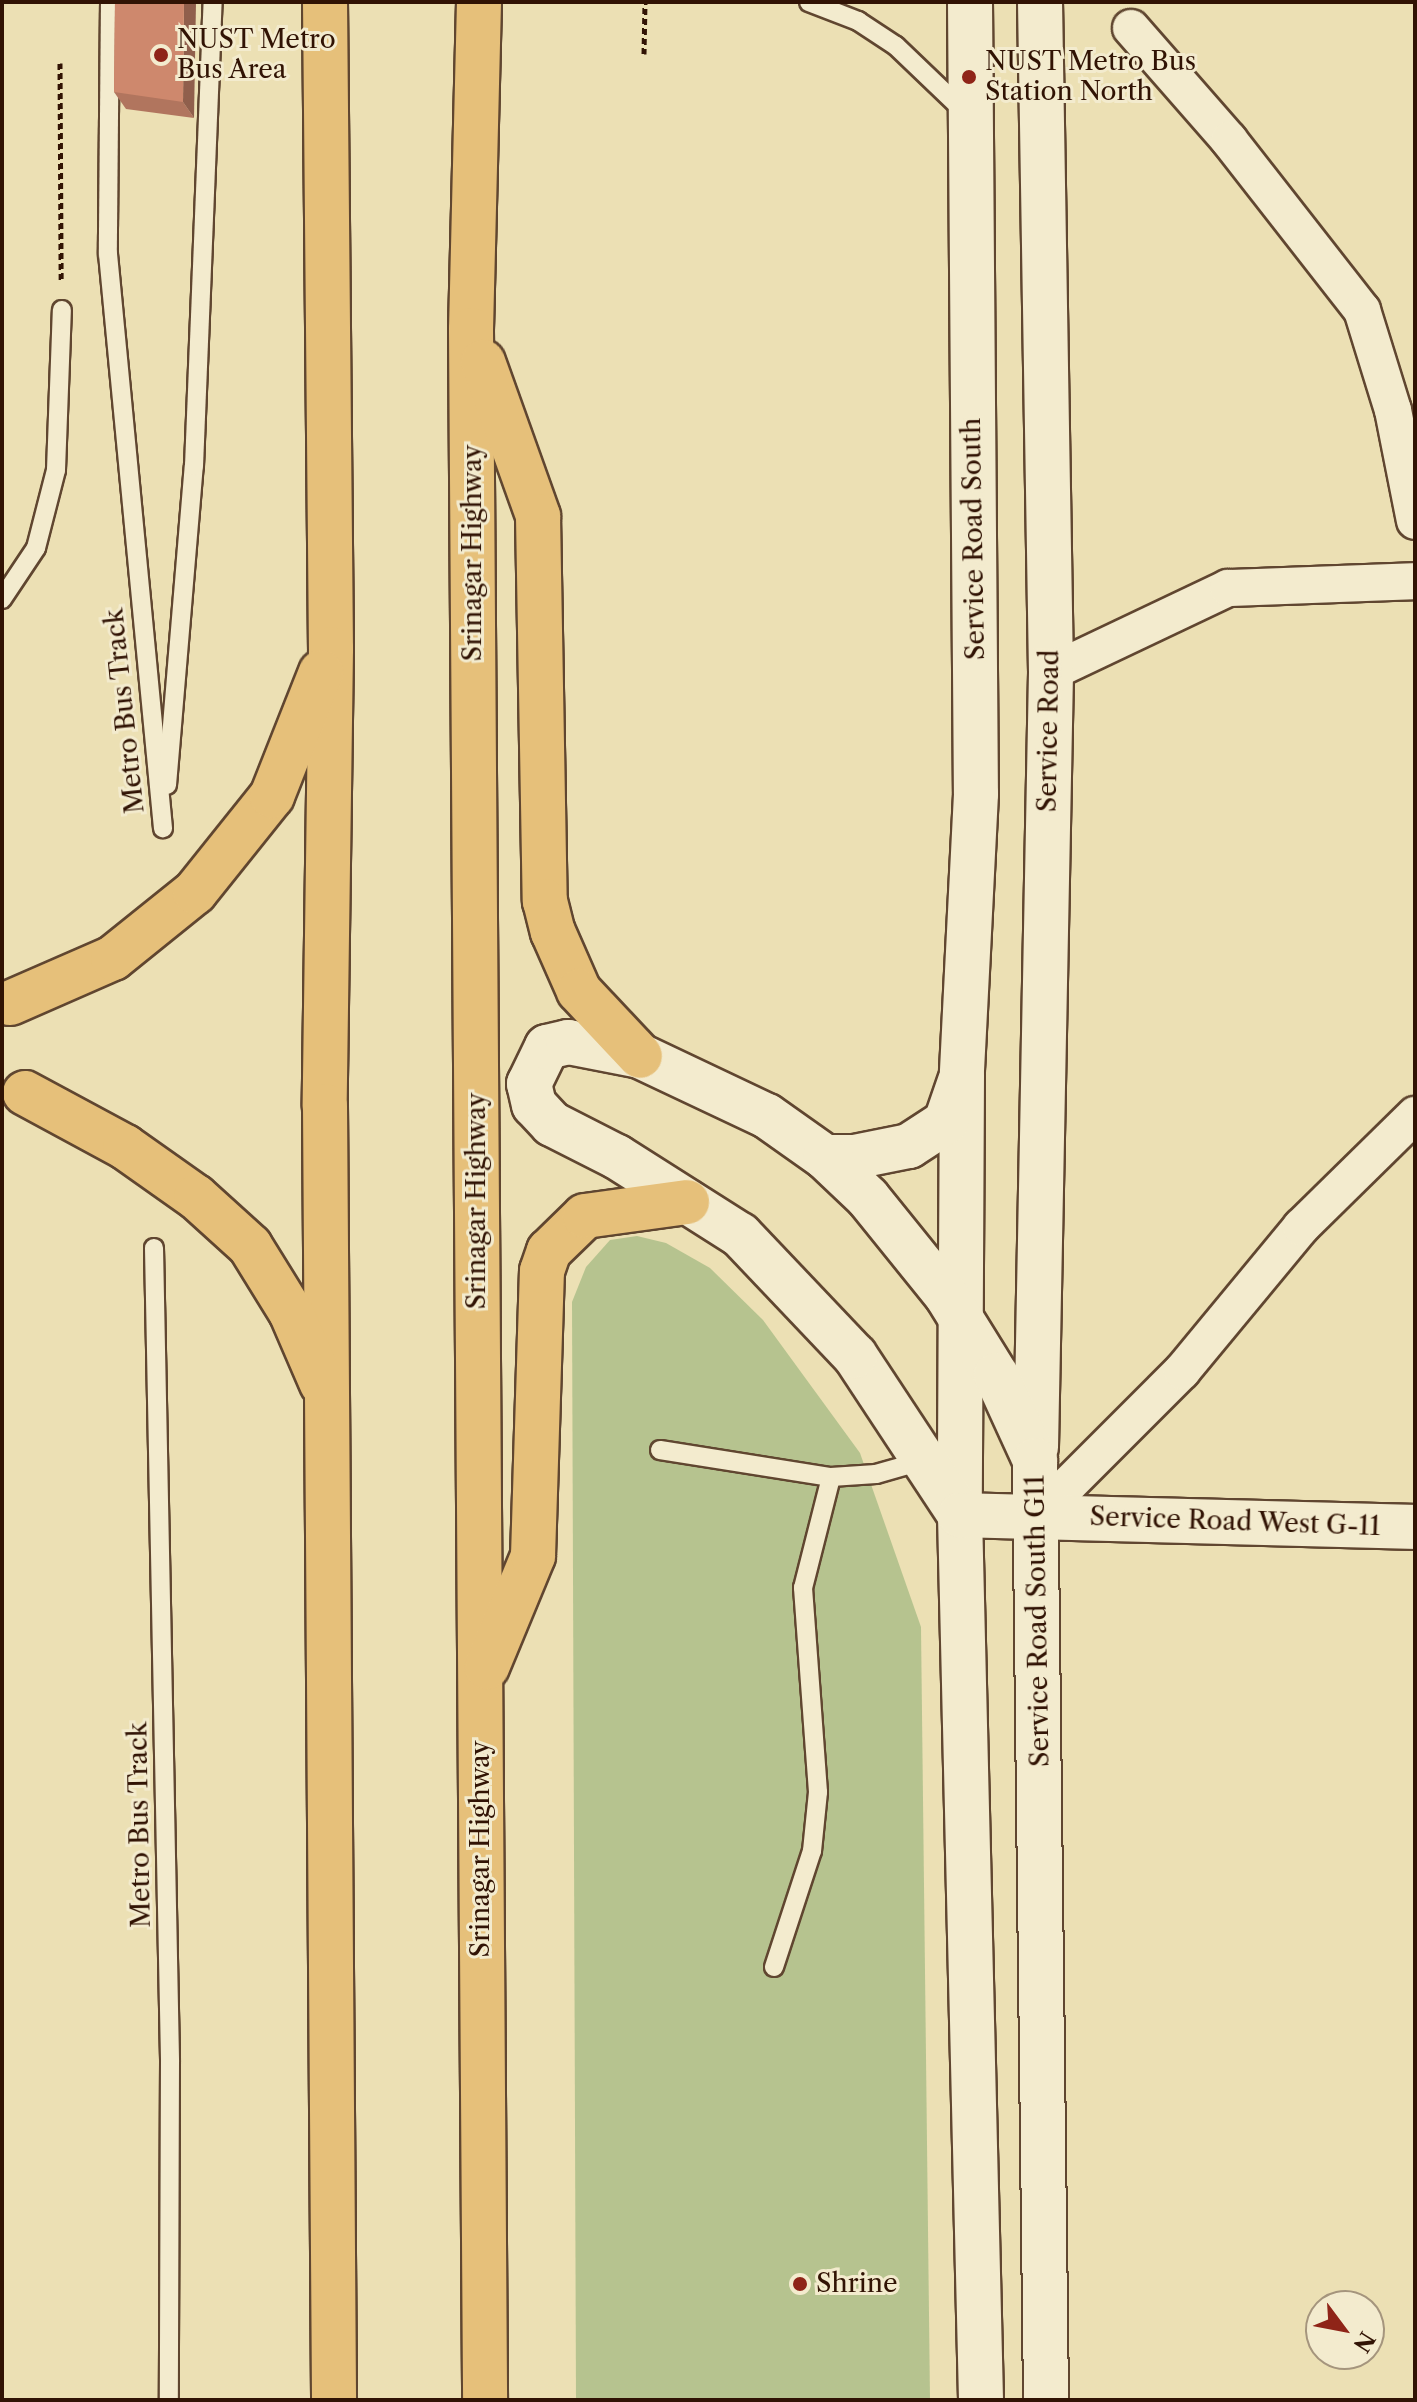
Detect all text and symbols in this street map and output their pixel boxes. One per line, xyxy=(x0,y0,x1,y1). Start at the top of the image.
place label: NUST Metro Bus Area xyxy=(177,24,336,86)
marker: NUST Metro Bus Area xyxy=(152,46,170,64)
place label: NUST Metro Bus Station North xyxy=(985,46,1197,108)
marker: NUST Metro Bus Station North xyxy=(960,68,978,86)
street label: Service Road South xyxy=(956,418,992,660)
street label: Srinagar Highway xyxy=(457,444,489,662)
street label: Metro Bus Track xyxy=(99,607,151,815)
street label: Service Road xyxy=(1032,649,1066,813)
street label: Srinagar Highway xyxy=(461,1092,493,1310)
street label: Service Road South G11 xyxy=(1020,1475,1056,1767)
street label: Service Road West G-11 xyxy=(1089,1501,1381,1543)
street label: Metro Bus Track xyxy=(123,1722,157,1928)
street label: Srinagar Highway xyxy=(465,1740,497,1958)
place label: Shrine xyxy=(816,2268,898,2300)
marker: Shrine xyxy=(791,2275,809,2293)
north arrow xyxy=(1305,2290,1385,2370)
text: N xyxy=(1348,2327,1381,2357)

